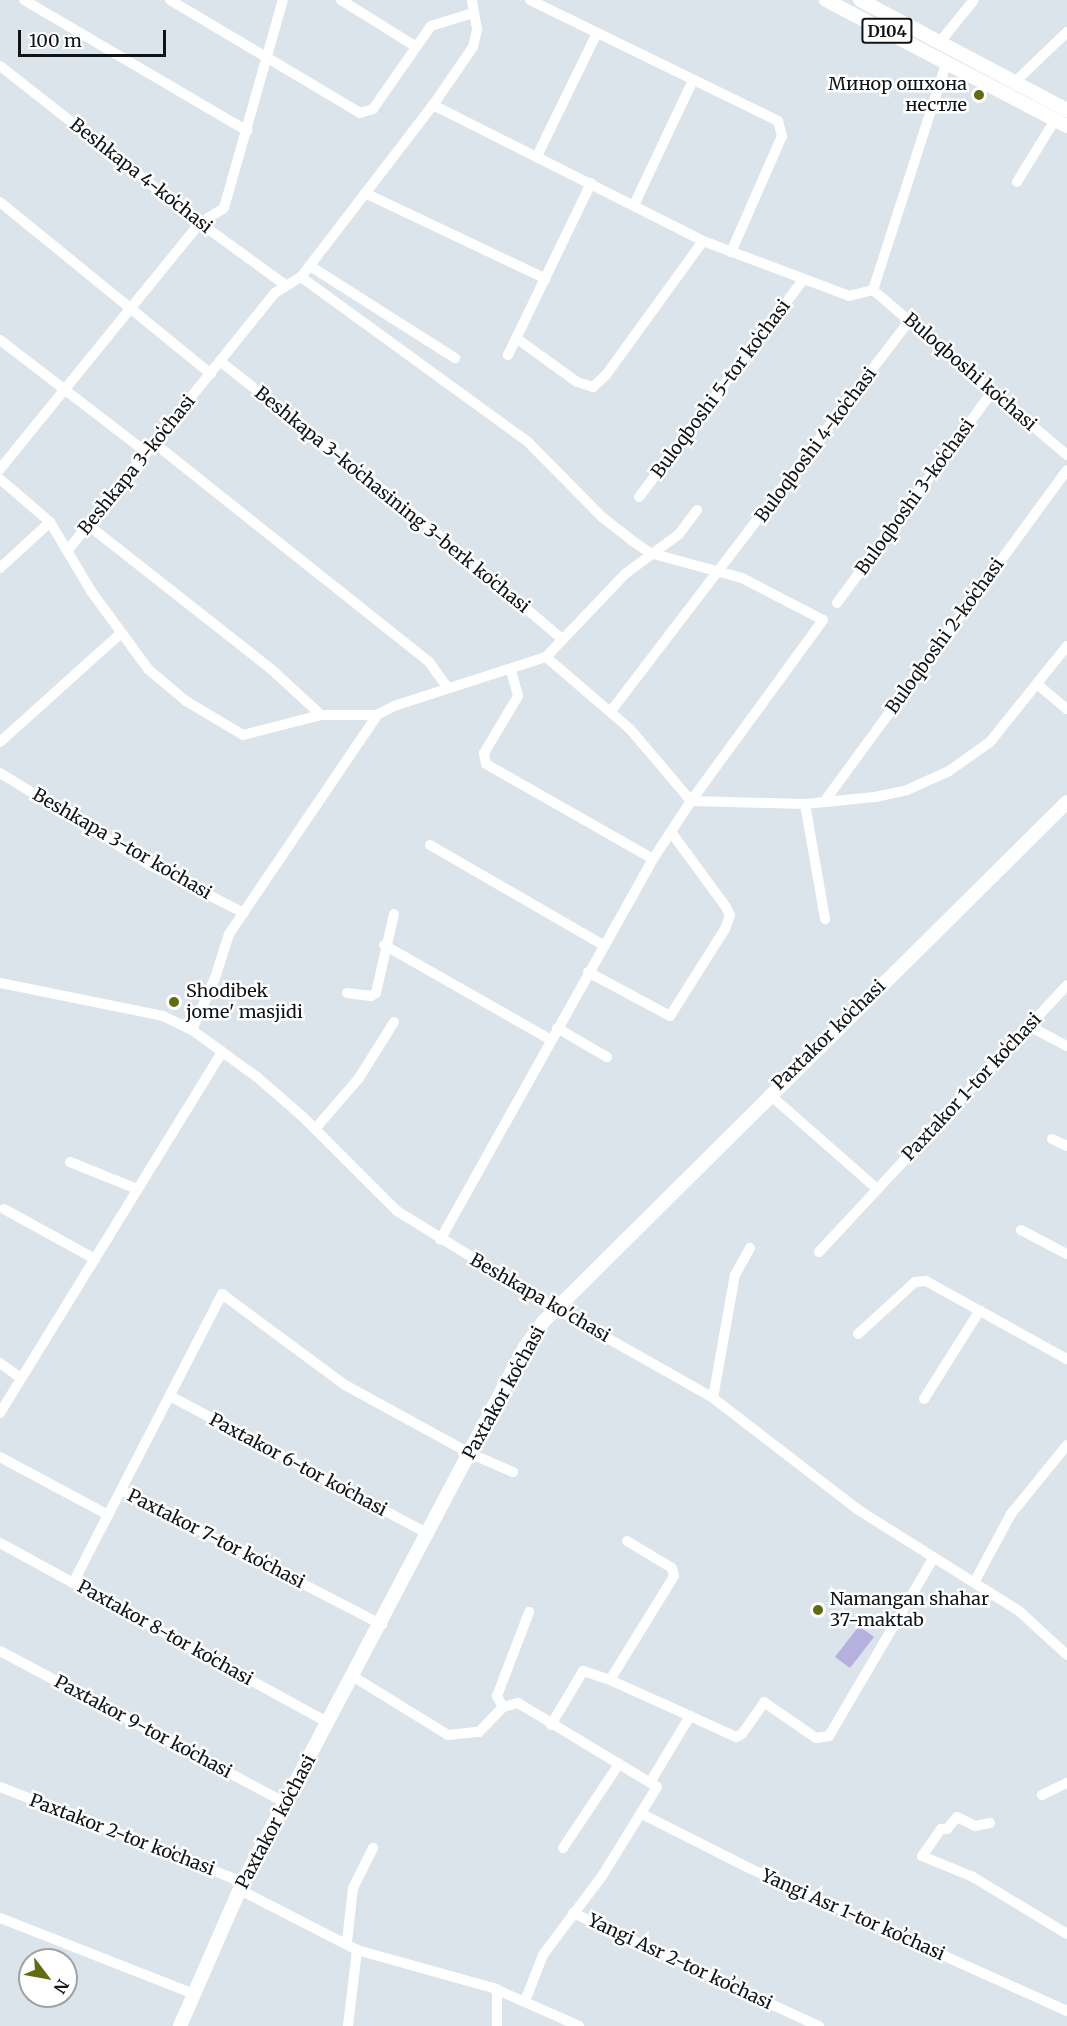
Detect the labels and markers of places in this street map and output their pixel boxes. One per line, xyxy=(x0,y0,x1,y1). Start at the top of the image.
place label: Минор ошхона нестле xyxy=(828,74,967,116)
marker: Минор ошхона нестле xyxy=(972,88,986,102)
place label: Shodibek jome' masjidi xyxy=(186,981,303,1024)
marker: Shodibek jome' masjidi xyxy=(167,995,181,1009)
place label: Namangan shahar 37-maktab xyxy=(830,1589,989,1632)
marker: Namangan shahar 37-maktab xyxy=(811,1603,825,1617)

